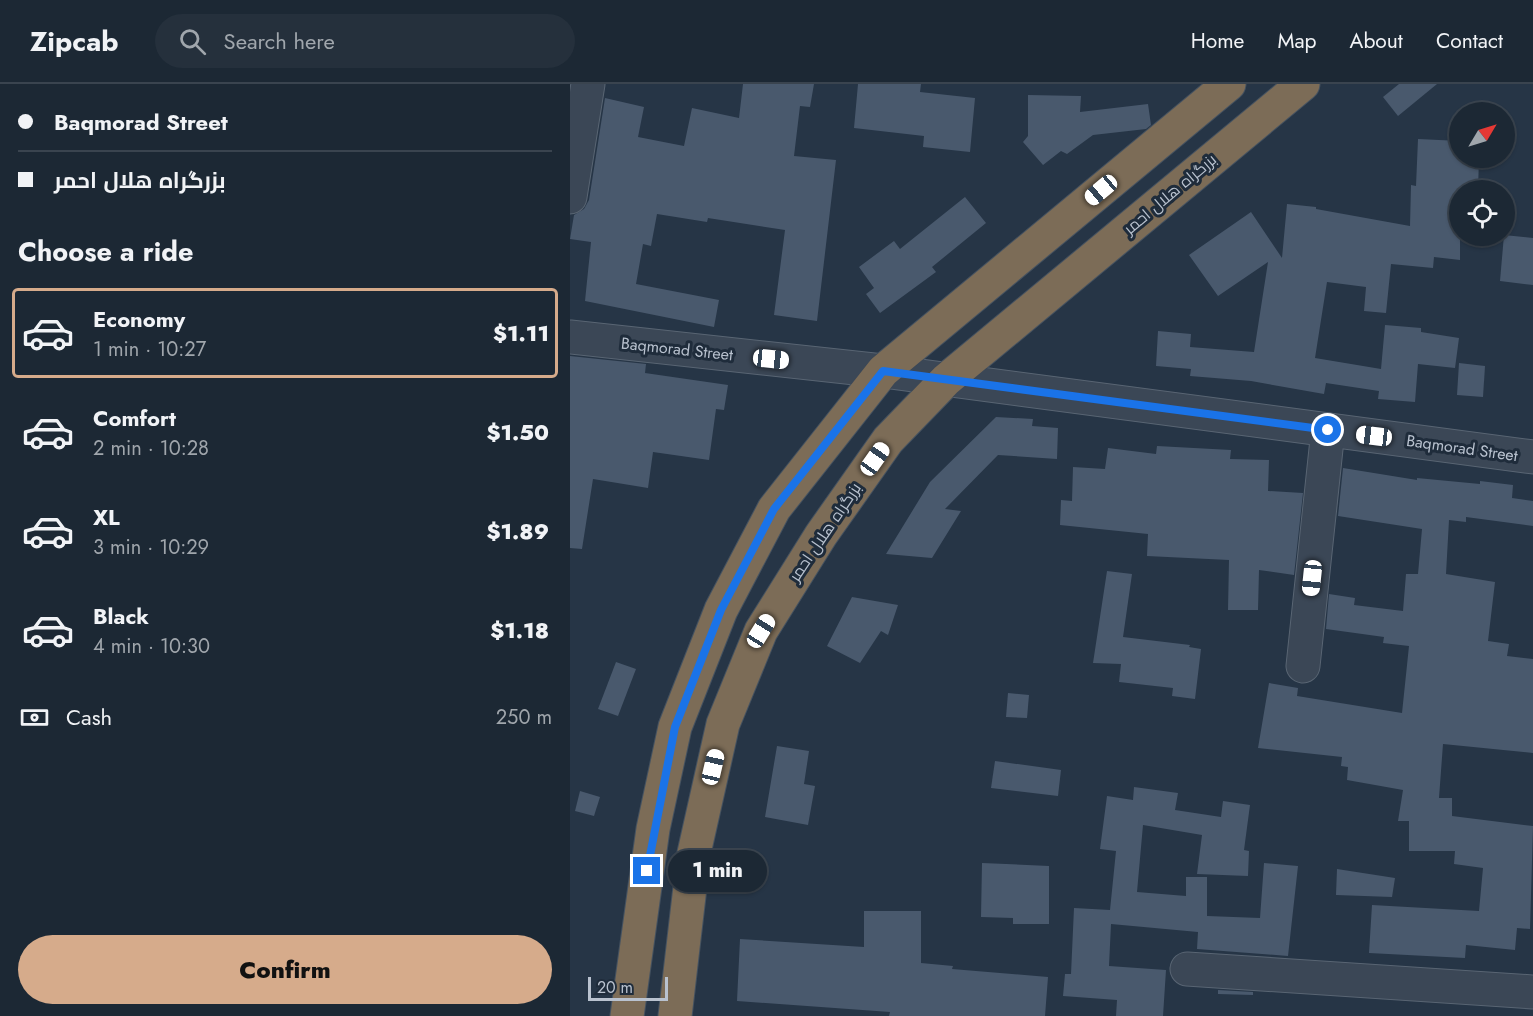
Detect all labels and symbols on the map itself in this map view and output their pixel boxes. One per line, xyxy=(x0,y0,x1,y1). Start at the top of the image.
north arrow xyxy=(1449,102,1515,168)
street label: بزرگراه هلال احمر xyxy=(1118,148,1221,240)
car xyxy=(1081,172,1121,208)
street label: Baqmorad Street xyxy=(620,332,734,366)
car xyxy=(752,348,790,370)
route start xyxy=(1314,416,1341,443)
car xyxy=(1355,425,1393,447)
street label: Baqmorad Street xyxy=(1405,429,1519,467)
car xyxy=(857,439,893,479)
street label: بزرگراه هلال احمر xyxy=(783,478,867,587)
car xyxy=(1301,559,1323,597)
car xyxy=(744,611,778,651)
car xyxy=(700,747,726,787)
callout: 1 min xyxy=(668,850,767,892)
route end xyxy=(633,857,660,884)
scale bar xyxy=(588,974,668,1002)

